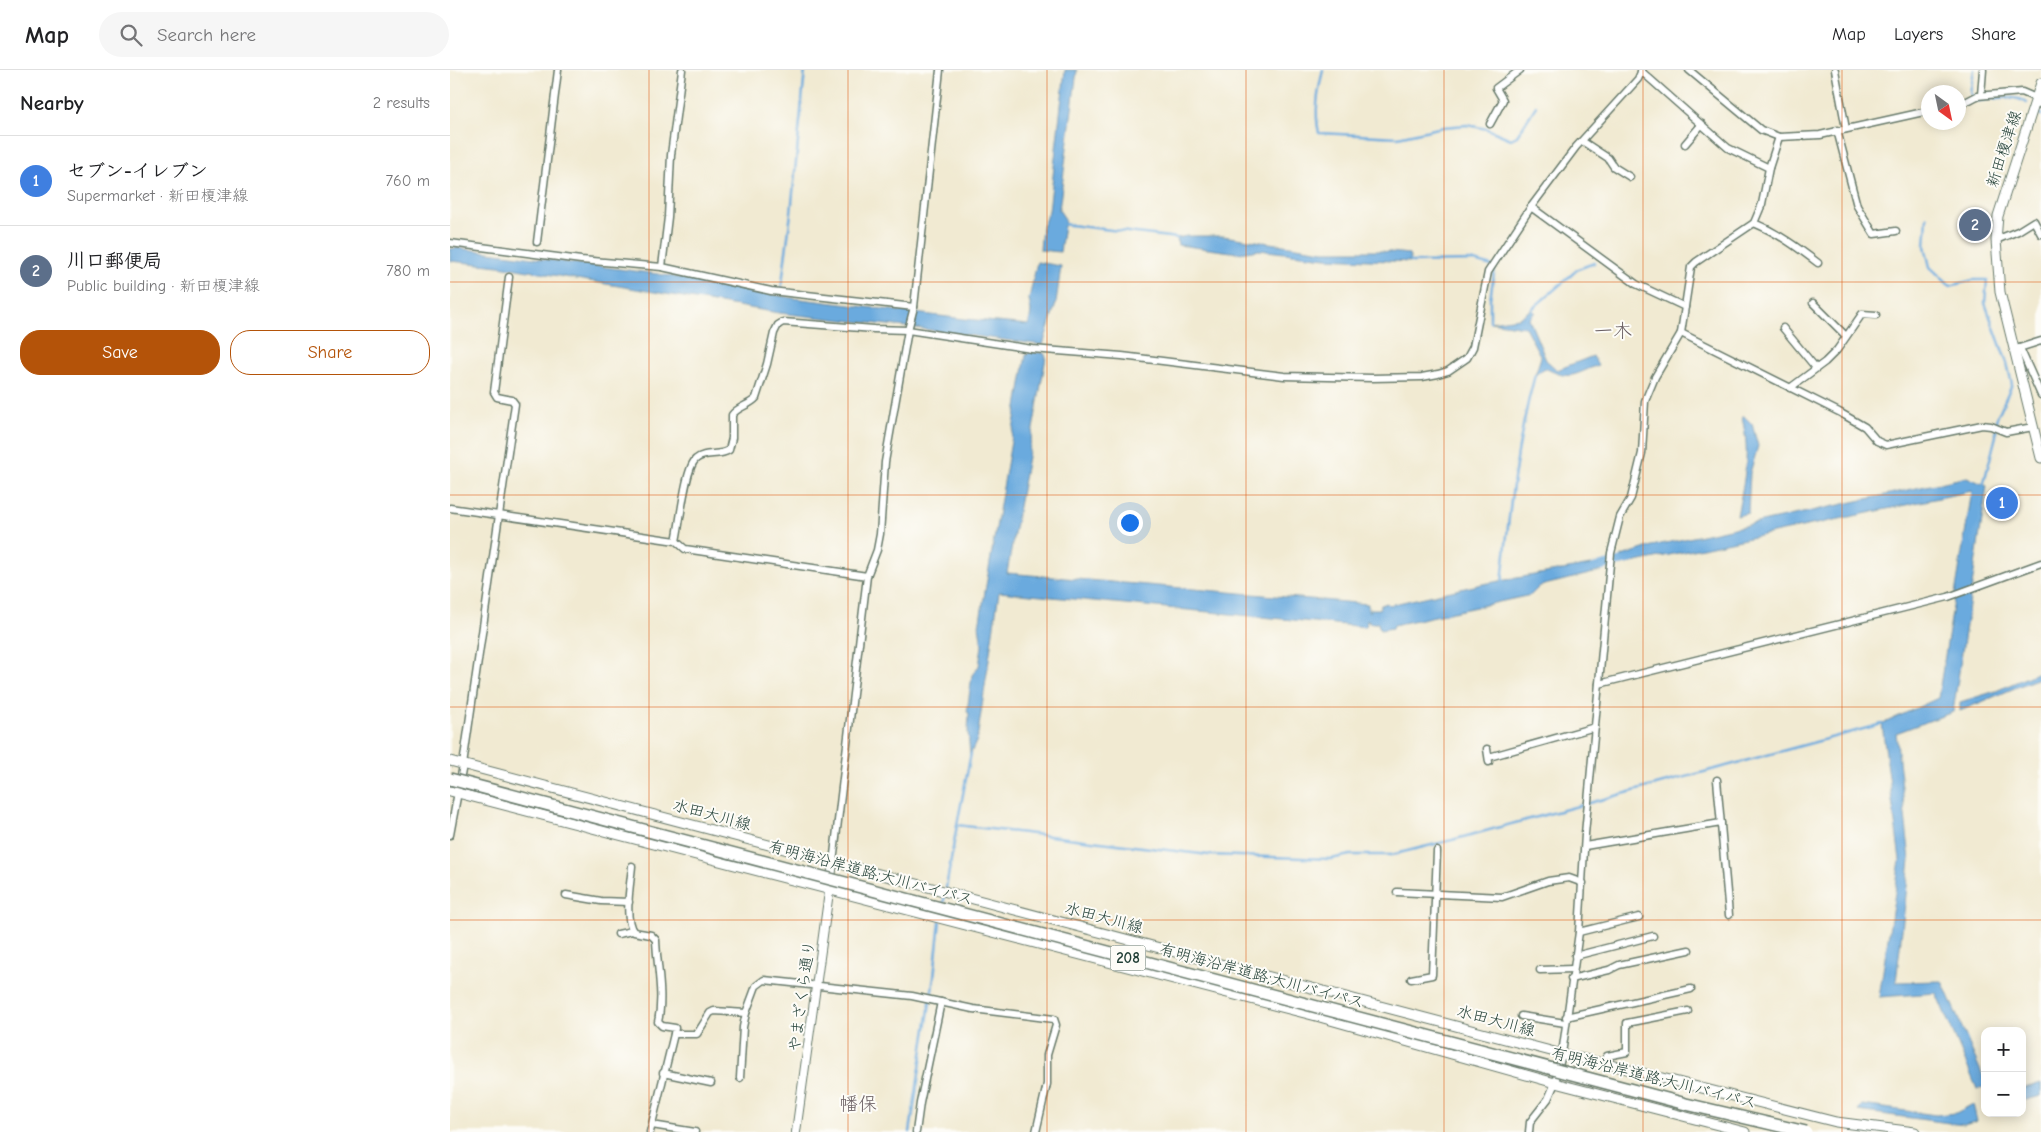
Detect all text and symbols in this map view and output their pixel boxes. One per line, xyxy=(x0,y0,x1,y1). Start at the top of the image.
search box xyxy=(99,12,449,57)
text: Map xyxy=(25,21,69,49)
icon: search xyxy=(117,21,145,49)
text: Search here xyxy=(157,24,256,46)
text: Map xyxy=(1832,24,1866,45)
text: Layers xyxy=(1894,24,1943,45)
text: Share xyxy=(1971,24,2016,45)
north arrow xyxy=(1921,85,1966,130)
text: Nearby xyxy=(20,91,84,115)
text: 2 results xyxy=(373,94,430,112)
street label: 新田榎津線 xyxy=(1983,108,2025,190)
text: セブン-イレブン xyxy=(67,160,208,182)
text: 1 xyxy=(33,172,39,190)
text: 760 m xyxy=(386,172,430,190)
text: Supermarket · 新田榎津線 xyxy=(67,187,248,205)
pin: 2 xyxy=(1959,206,1991,244)
text: 川口郵便局 xyxy=(67,250,162,272)
text: 2 xyxy=(32,262,40,280)
text: 780 m xyxy=(386,262,430,280)
text: Public building · 新田榎津線 xyxy=(67,277,260,295)
district label: 一木 xyxy=(1594,320,1632,342)
button: Save xyxy=(20,330,220,375)
button: Share xyxy=(230,330,430,375)
pin: 1 xyxy=(1986,484,2018,522)
your location xyxy=(1117,510,1143,536)
street label: 水田大川線 xyxy=(671,796,753,834)
street label: 有明海沿岸道路;大川バイパス xyxy=(767,837,975,909)
street label: 水田大川線 xyxy=(1063,899,1145,937)
street label: やまざくら通り xyxy=(785,939,819,1053)
street label: 有明海沿岸道路;大川バイパス xyxy=(1158,940,1366,1012)
road number: 208 xyxy=(1110,946,1146,970)
street label: 水田大川線 xyxy=(1455,1002,1537,1040)
map controls xyxy=(1981,1027,2026,1117)
button: + xyxy=(1981,1027,2026,1072)
street label: 有明海沿岸道路;大川バイパス xyxy=(1550,1044,1758,1112)
button: − xyxy=(1981,1072,2026,1117)
district label: 幡保 xyxy=(839,1093,877,1115)

